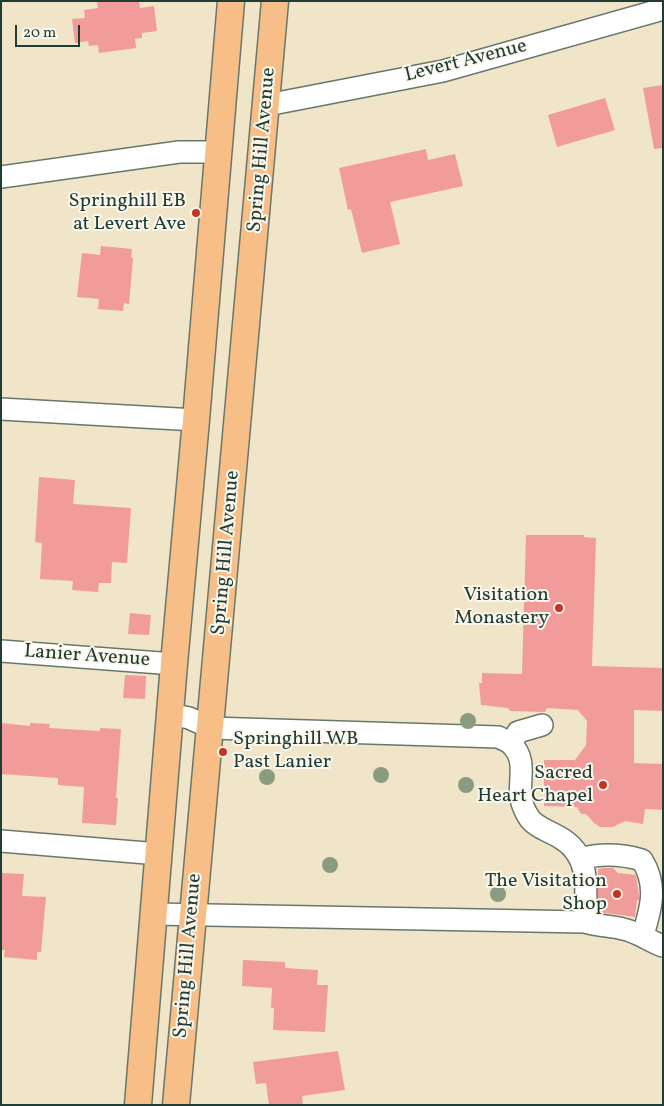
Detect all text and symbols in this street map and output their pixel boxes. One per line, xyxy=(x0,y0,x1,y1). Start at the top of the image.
scale bar xyxy=(18,15,82,47)
text: 20 m xyxy=(23,23,56,44)
street label: Levert Avenue xyxy=(402,35,530,89)
street label: Spring Hill Avenue xyxy=(244,67,282,233)
place label: Springhill EB at Levert Ave xyxy=(69,190,186,237)
marker: Springhill EB at Levert Ave xyxy=(190,207,202,219)
street label: Spring Hill Avenue xyxy=(208,470,246,636)
place label: Visitation Monastery xyxy=(454,584,549,631)
marker: Visitation Monastery xyxy=(553,602,565,614)
street label: Lanier Avenue xyxy=(23,641,151,673)
place label: Springhill WB Past Lanier xyxy=(233,728,358,775)
marker: Springhill WB Past Lanier xyxy=(217,746,229,758)
place label: Sacred Heart Chapel xyxy=(477,762,593,809)
marker: Sacred Heart Chapel xyxy=(597,779,609,791)
place label: The Visitation Shop xyxy=(485,870,607,917)
street label: Spring Hill Avenue xyxy=(170,873,208,1039)
marker: The Visitation Shop xyxy=(611,888,623,900)

